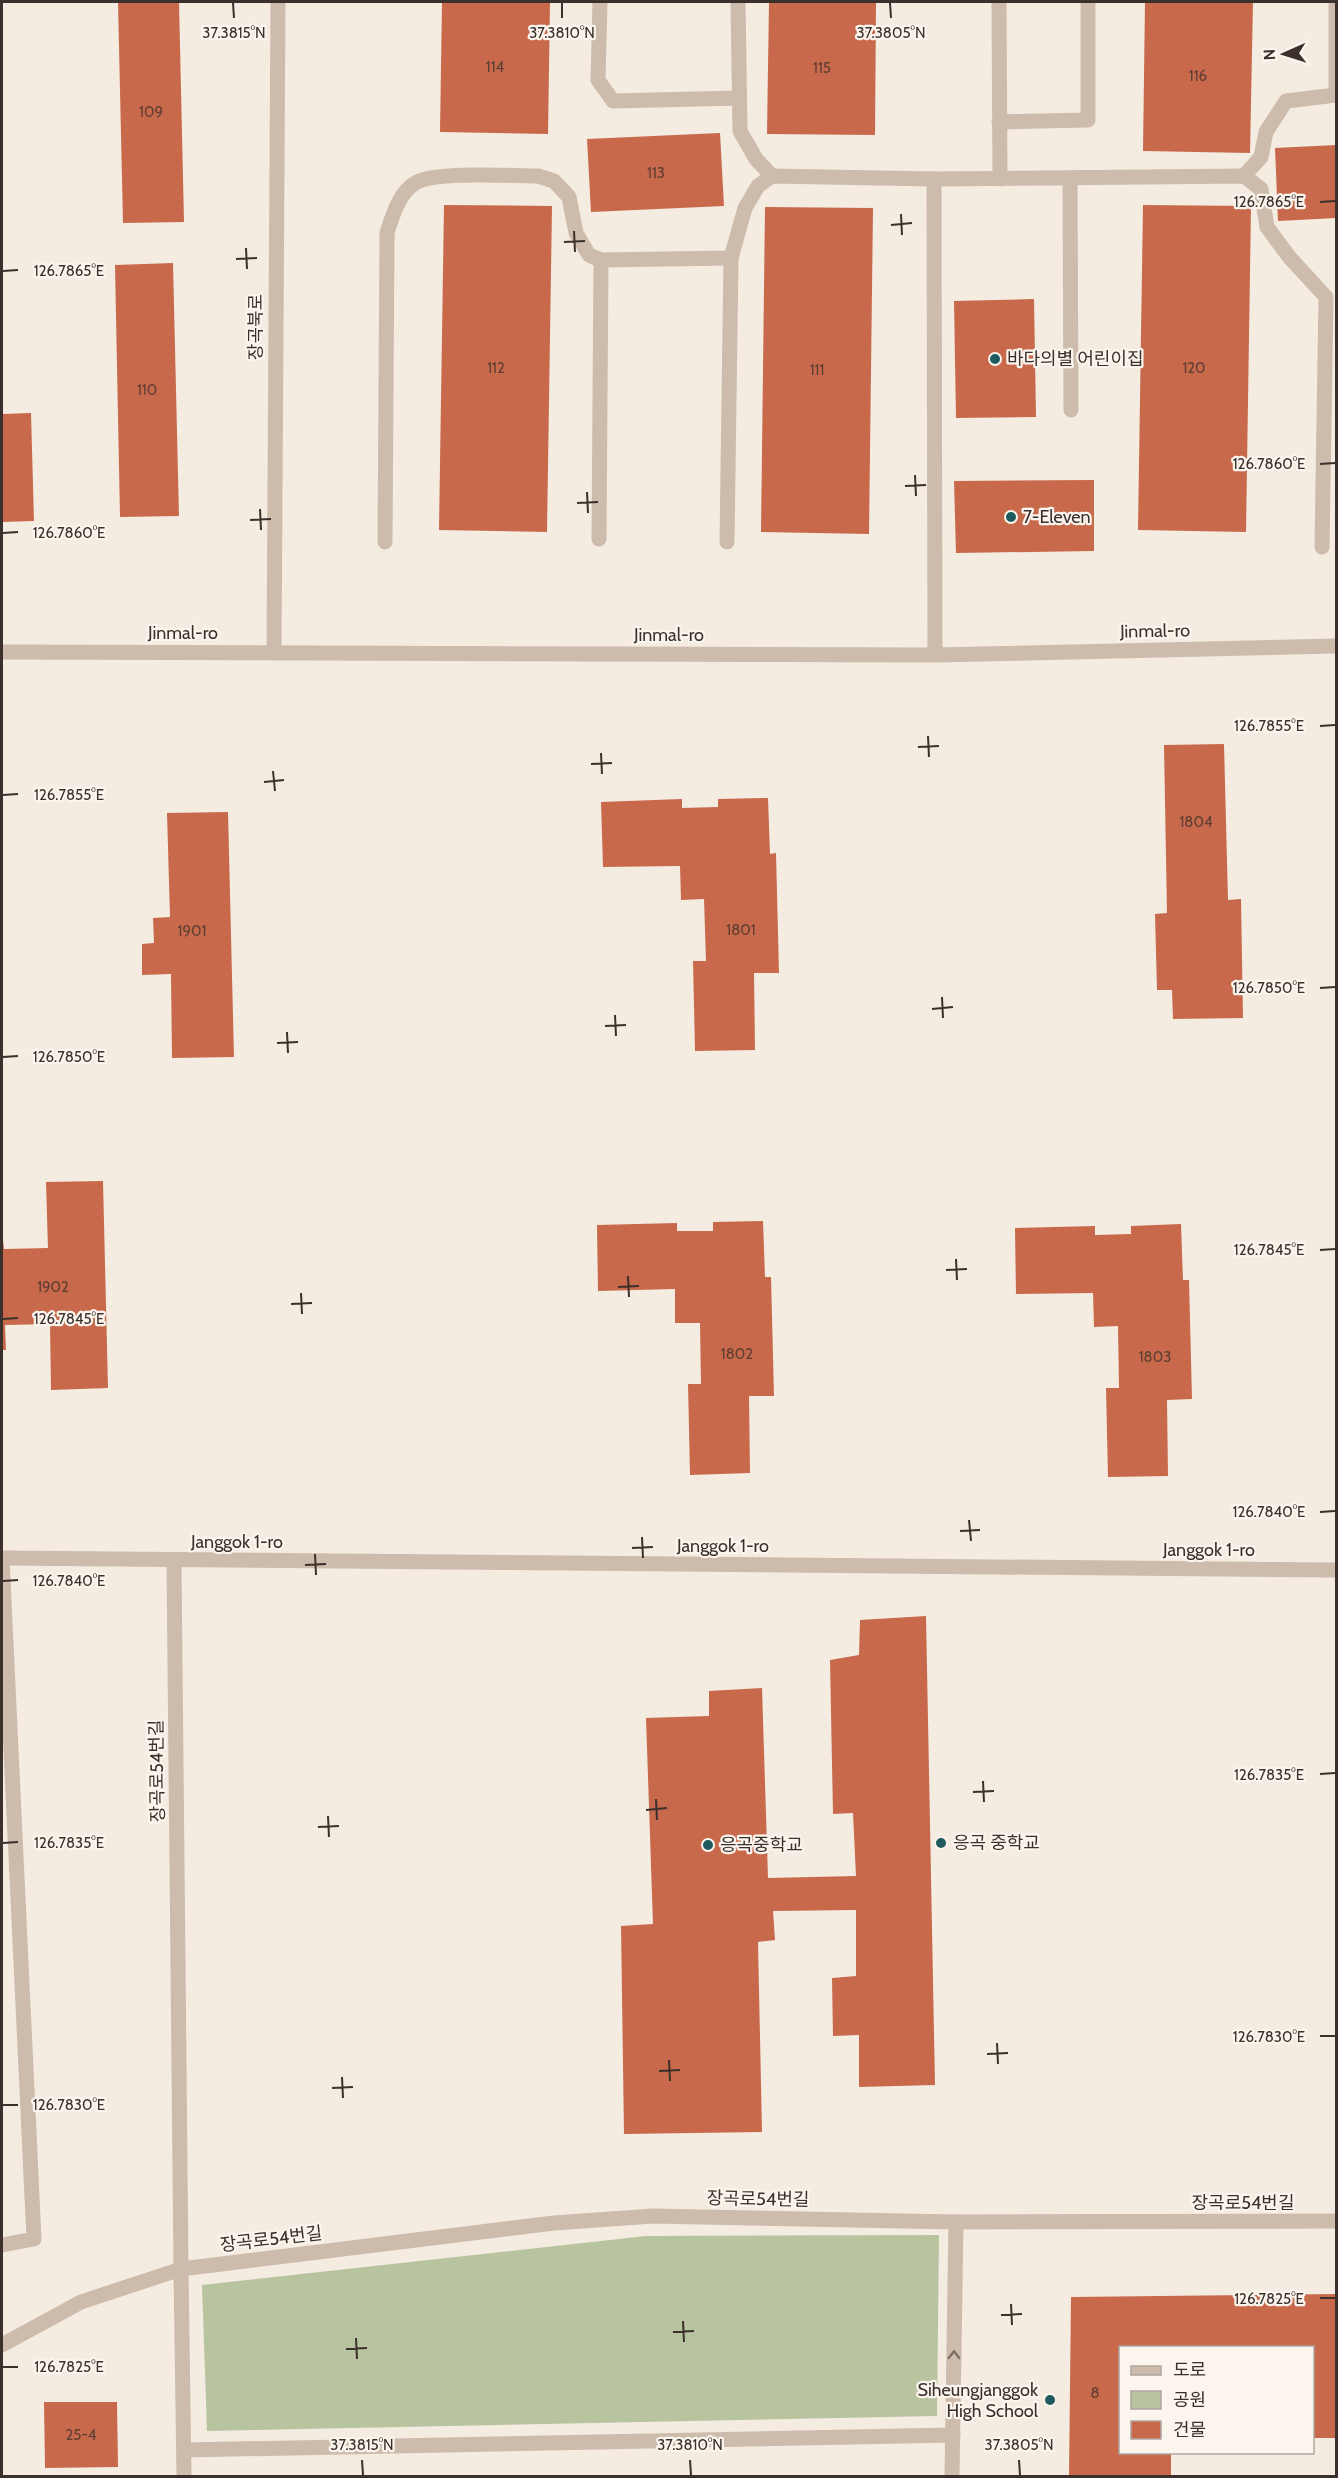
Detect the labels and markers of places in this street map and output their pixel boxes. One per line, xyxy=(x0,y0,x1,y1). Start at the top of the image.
place label: 바다의별 어린이집 xyxy=(1007,348,1144,370)
marker: 바다의별 어린이집 xyxy=(988,352,1002,366)
place label: 7-Eleven xyxy=(1023,506,1091,528)
marker: 7-Eleven xyxy=(1004,510,1018,524)
place label: 응곡 중학교 xyxy=(953,1832,1040,1854)
place label: 응곡중학교 xyxy=(720,1834,803,1856)
marker: 응곡 중학교 xyxy=(934,1836,948,1850)
marker: 응곡중학교 xyxy=(701,1838,715,1852)
place label: Siheungjanggok High School xyxy=(918,2379,1039,2422)
marker: Siheungjanggok High School xyxy=(1043,2393,1057,2407)

